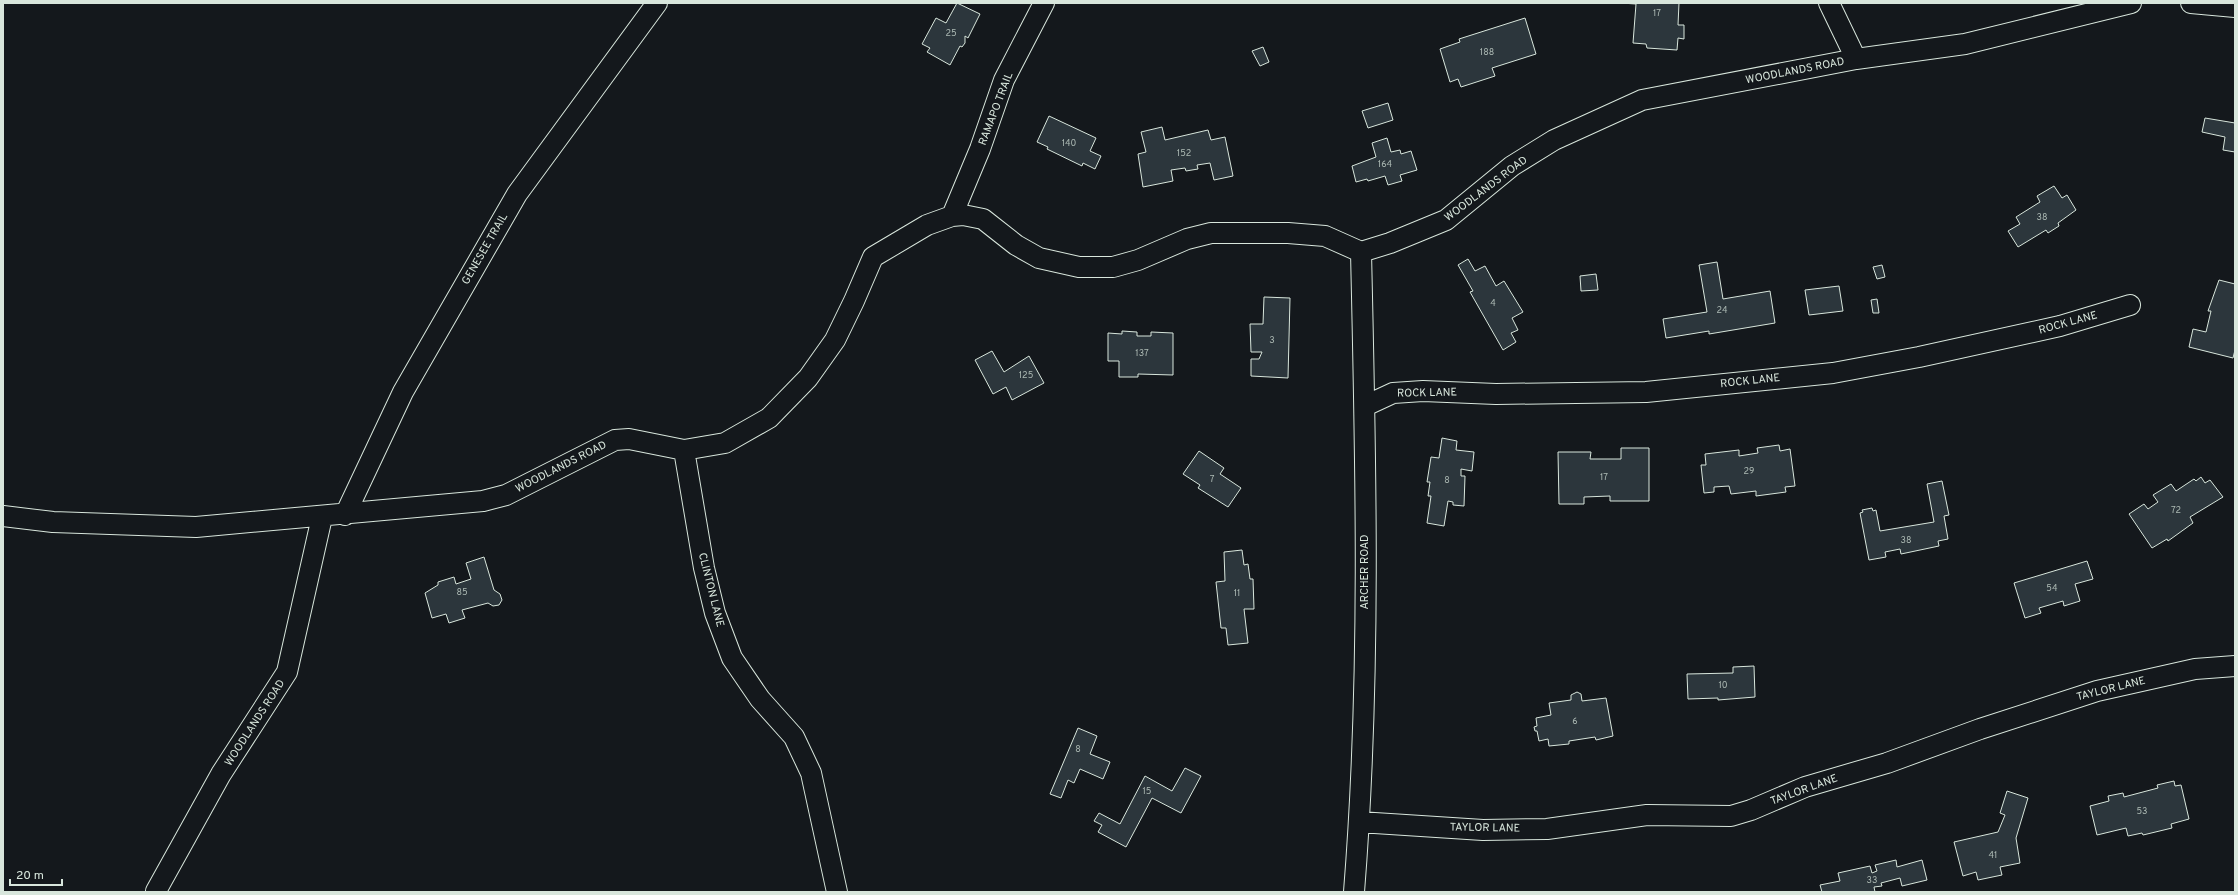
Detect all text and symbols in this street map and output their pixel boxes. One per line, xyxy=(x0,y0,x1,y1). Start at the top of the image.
house number: 17 xyxy=(1653,8,1661,19)
house number: 25 xyxy=(945,28,957,39)
house number: 188 xyxy=(1480,47,1494,58)
street label: WOODLANDS ROAD xyxy=(1744,55,1846,87)
street label: RAMAPO TRAIL xyxy=(976,70,1016,148)
house number: 140 xyxy=(1062,138,1076,149)
house number: 152 xyxy=(1177,148,1191,159)
street label: WOODLANDS ROAD xyxy=(1442,153,1530,225)
house number: 164 xyxy=(1378,159,1393,170)
street label: GENESEE TRAIL xyxy=(459,211,511,287)
house number: 38 xyxy=(2037,212,2047,223)
house number: 4 xyxy=(1490,298,1496,309)
house number: 24 xyxy=(1716,305,1728,316)
street label: ROCK LANE xyxy=(2037,308,2099,338)
house number: 3 xyxy=(1269,335,1275,346)
house number: 137 xyxy=(1135,348,1149,359)
house number: 125 xyxy=(1019,370,1033,381)
street label: ROCK LANE xyxy=(1719,371,1781,391)
street label: ROCK LANE xyxy=(1397,385,1457,401)
street label: WOODLANDS ROAD xyxy=(513,438,609,496)
house number: 29 xyxy=(1744,466,1754,477)
house number: 17 xyxy=(1600,472,1608,483)
house number: 7 xyxy=(1210,474,1215,485)
house number: 8 xyxy=(1444,475,1450,486)
house number: 72 xyxy=(2171,505,2181,516)
street label: ARCHER ROAD xyxy=(1358,534,1372,610)
house number: 38 xyxy=(1901,535,1911,546)
street label: CLINTON LANE xyxy=(695,551,727,629)
house number: 54 xyxy=(2046,583,2058,594)
house number: 85 xyxy=(456,587,468,598)
house number: 11 xyxy=(1234,588,1240,599)
street label: TAYLOR LANE xyxy=(2075,674,2147,704)
street label: WOODLANDS ROAD xyxy=(222,677,288,769)
house number: 10 xyxy=(1718,680,1728,691)
house number: 6 xyxy=(1572,716,1578,727)
house number: 8 xyxy=(1075,744,1081,755)
street label: TAYLOR LANE xyxy=(1769,771,1839,809)
house number: 15 xyxy=(1143,786,1151,797)
house number: 53 xyxy=(2136,806,2148,817)
street label: TAYLOR LANE xyxy=(1450,820,1520,836)
house number: 41 xyxy=(1989,850,1997,861)
scale bar xyxy=(10,861,62,887)
text: 20 m xyxy=(16,868,44,884)
house number: 33 xyxy=(1867,875,1877,886)

